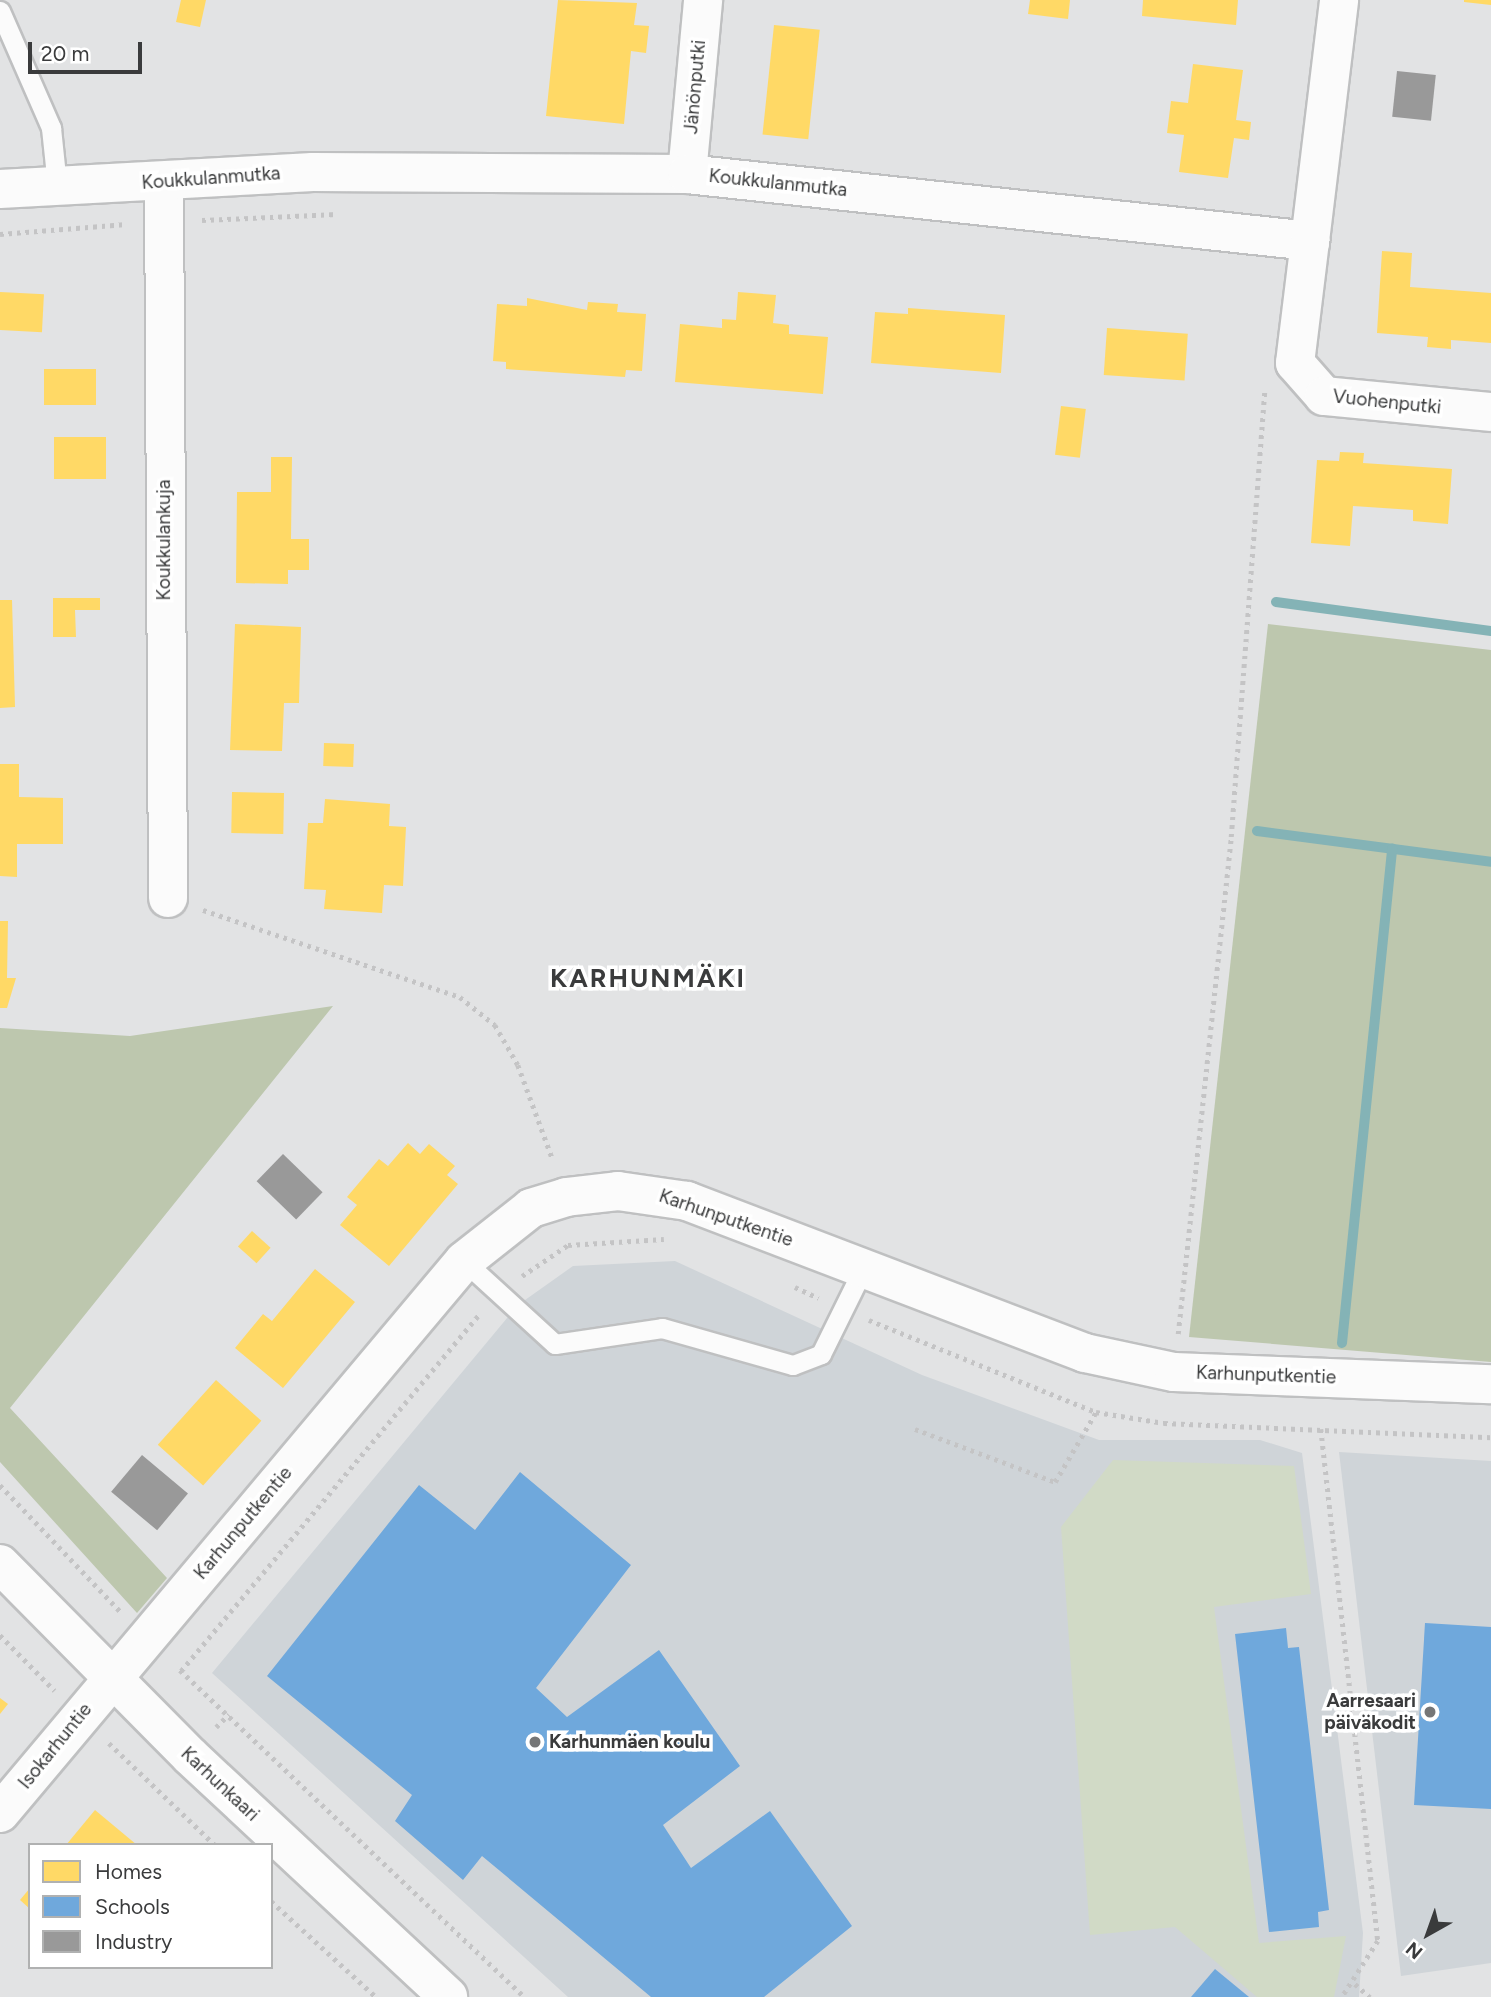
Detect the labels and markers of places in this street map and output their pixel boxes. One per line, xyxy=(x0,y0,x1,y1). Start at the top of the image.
place label: Aarresaari päiväkodit xyxy=(1324,1690,1416,1734)
marker: Aarresaari päiväkodit xyxy=(1422,1704,1438,1720)
place label: Karhunmäen koulu xyxy=(549,1731,710,1753)
marker: Karhunmäen koulu xyxy=(527,1734,543,1750)

